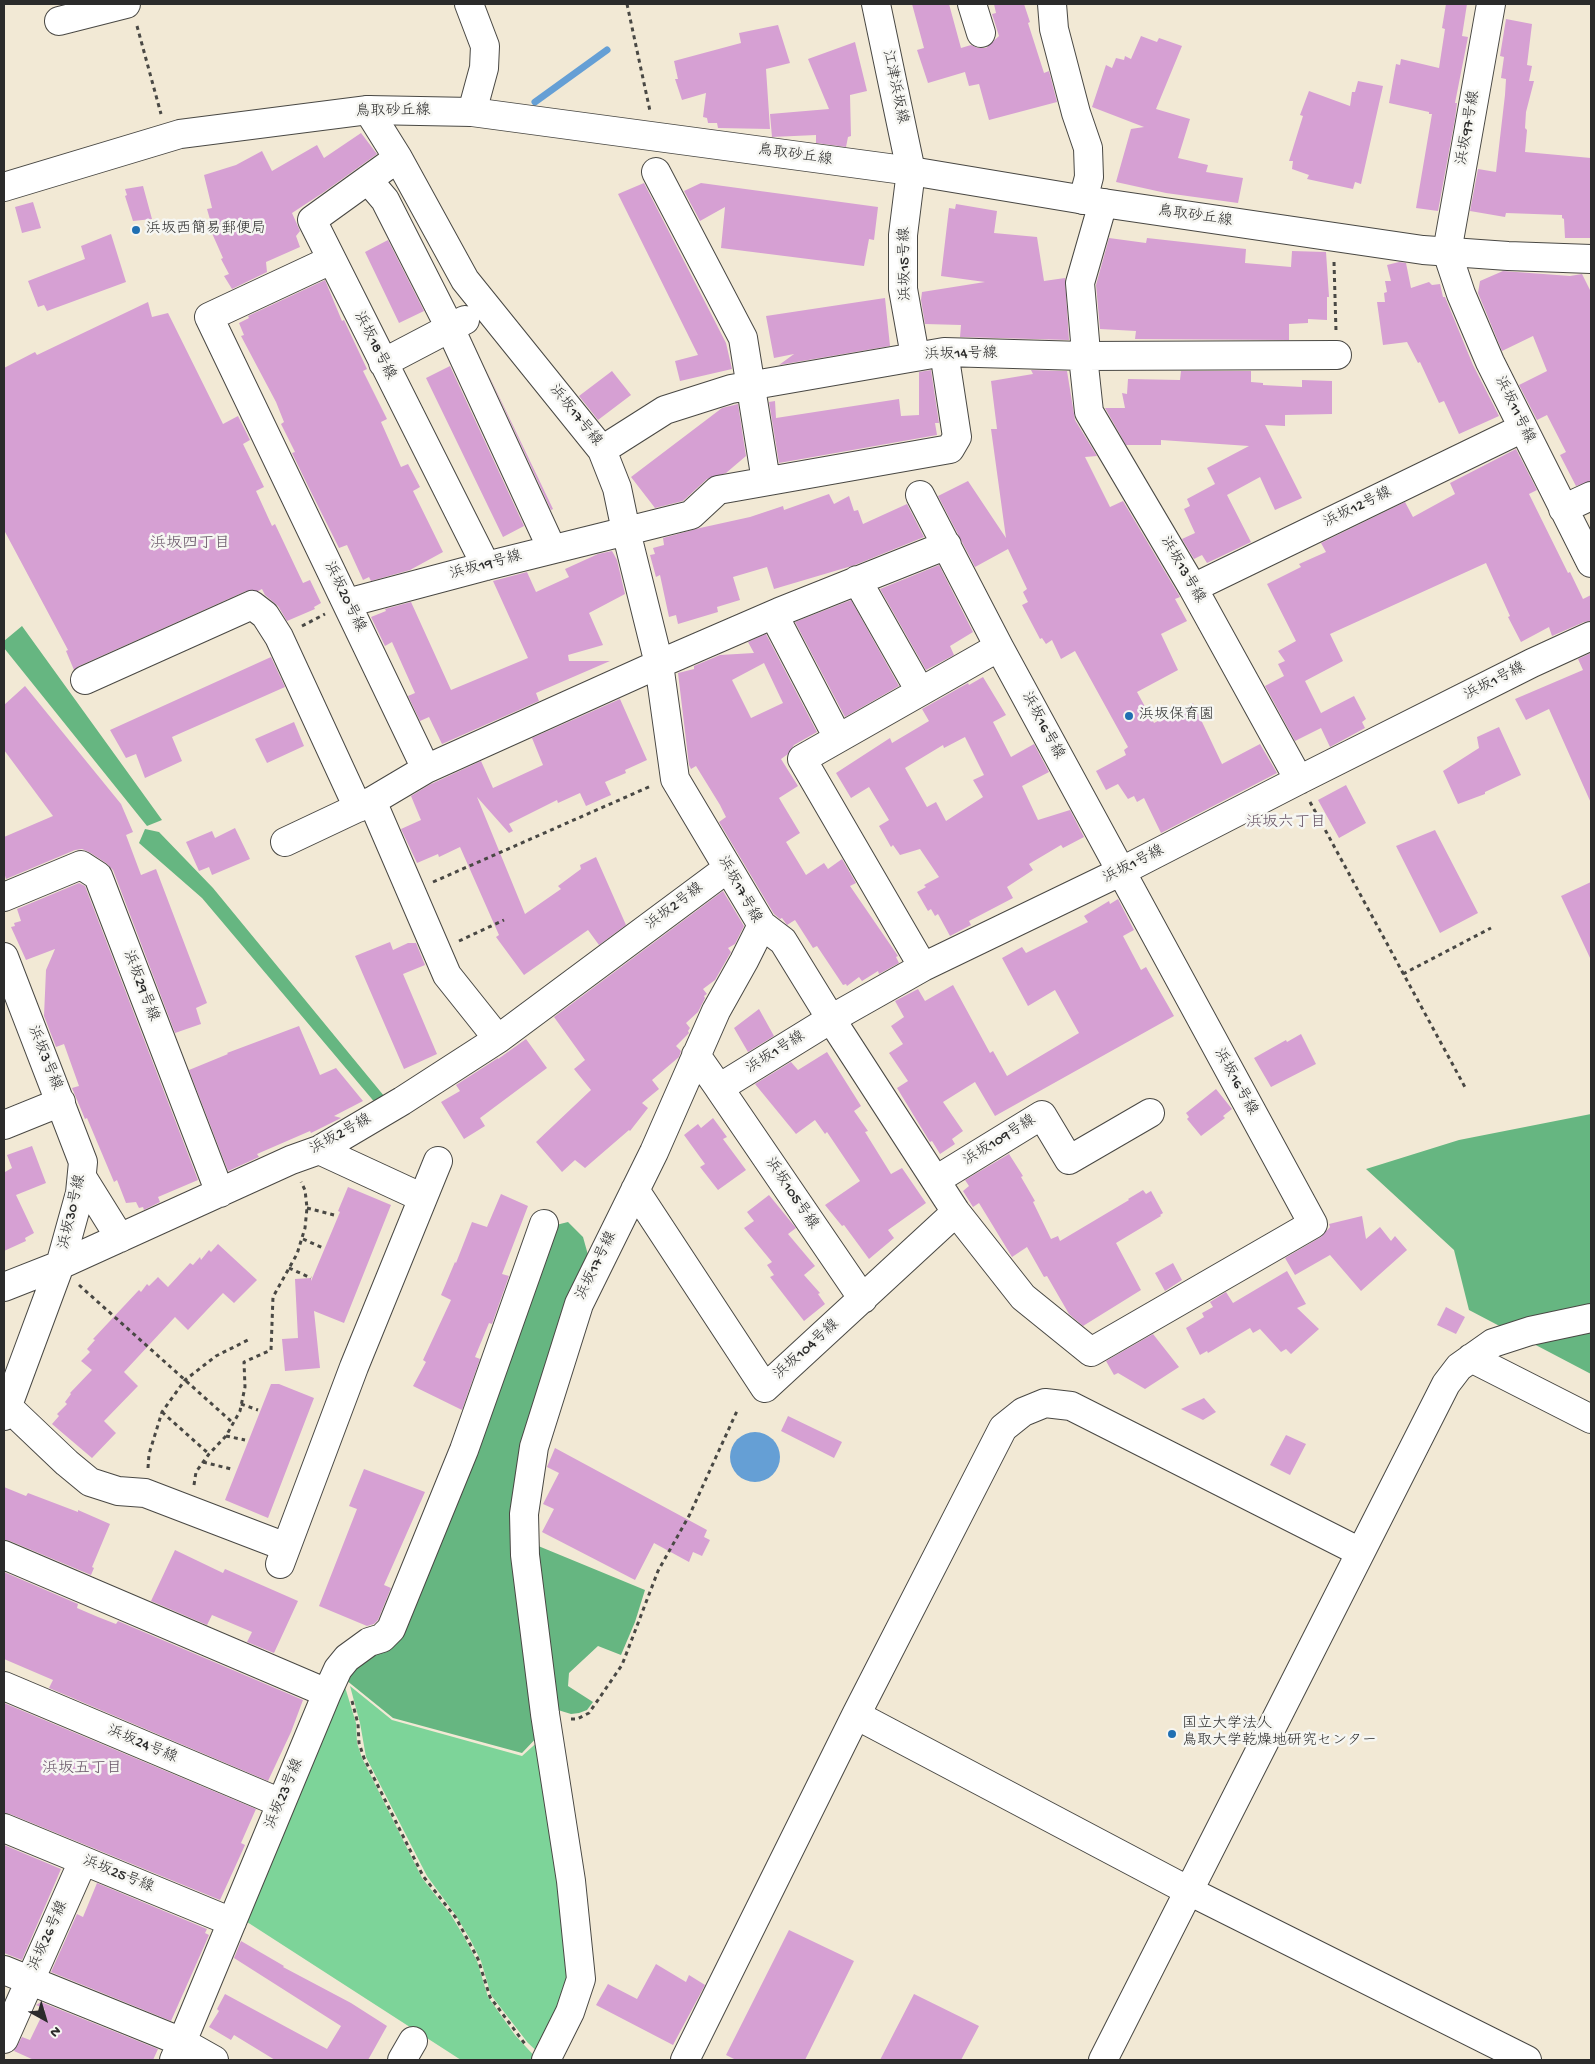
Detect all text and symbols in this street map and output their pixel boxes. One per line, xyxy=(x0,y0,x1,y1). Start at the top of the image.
street label: 江津浜坂線 xyxy=(877,48,911,126)
street label: 浜坂97号線 xyxy=(1454,89,1484,167)
street label: 鳥取砂丘線 xyxy=(355,102,431,122)
street label: 鳥取砂丘線 xyxy=(757,142,833,170)
street label: 鳥取砂丘線 xyxy=(1157,203,1233,231)
place label: 浜坂西簡易郵便局 xyxy=(146,221,266,239)
marker: 浜坂西簡易郵便局 xyxy=(130,224,142,236)
street label: 浜坂15号線 xyxy=(896,227,916,301)
street label: 浜坂18号線 xyxy=(349,309,399,383)
street label: 浜坂14号線 xyxy=(924,345,998,365)
street label: 浜坂11号線 xyxy=(1490,374,1538,446)
street label: 浜坂17号線 xyxy=(545,382,605,450)
street label: 浜坂12号線 xyxy=(1321,484,1395,532)
street label: 浜坂13号線 xyxy=(1156,534,1208,606)
district label: 浜坂四丁目 xyxy=(150,535,230,555)
street label: 浜坂19号線 xyxy=(448,548,524,584)
street label: 浜坂20号線 xyxy=(319,559,369,635)
street label: 浜坂1号線 xyxy=(1461,659,1529,705)
street label: 浜坂16号線 xyxy=(1017,689,1067,763)
place label: 浜坂保育園 xyxy=(1139,707,1214,725)
marker: 浜坂保育園 xyxy=(1123,710,1135,722)
district label: 浜坂六丁目 xyxy=(1246,814,1326,834)
street label: 浜坂1号線 xyxy=(1100,842,1168,888)
street label: 浜坂17号線 xyxy=(713,853,765,927)
street label: 浜坂2号線 xyxy=(643,880,707,934)
street label: 浜坂29号線 xyxy=(118,948,162,1024)
street label: 浜坂3号線 xyxy=(23,1023,65,1093)
street label: 浜坂1号線 xyxy=(743,1028,809,1078)
street label: 浜坂16号線 xyxy=(1209,1045,1261,1119)
street label: 浜坂2号線 xyxy=(307,1111,375,1159)
street label: 浜坂109号線 xyxy=(960,1112,1040,1170)
street label: 浜坂105号線 xyxy=(760,1155,822,1233)
street label: 浜坂30号線 xyxy=(56,1173,90,1251)
street label: 浜坂17号線 xyxy=(573,1229,621,1303)
street label: 浜坂104号線 xyxy=(771,1316,843,1384)
place label: 国立大学法人 鳥取大学乾燥地研究センター xyxy=(1182,1716,1377,1751)
street label: 浜坂24号線 xyxy=(104,1722,180,1768)
marker: 国立大学法人 鳥取大学乾燥地研究センター xyxy=(1166,1728,1178,1740)
street label: 浜坂23号線 xyxy=(262,1756,308,1832)
district label: 浜坂五丁目 xyxy=(42,1760,122,1780)
street label: 浜坂25号線 xyxy=(80,1853,156,1897)
street label: 浜坂26号線 xyxy=(26,1898,72,1974)
north arrow xyxy=(20,1994,70,2044)
text: N xyxy=(46,2022,64,2041)

